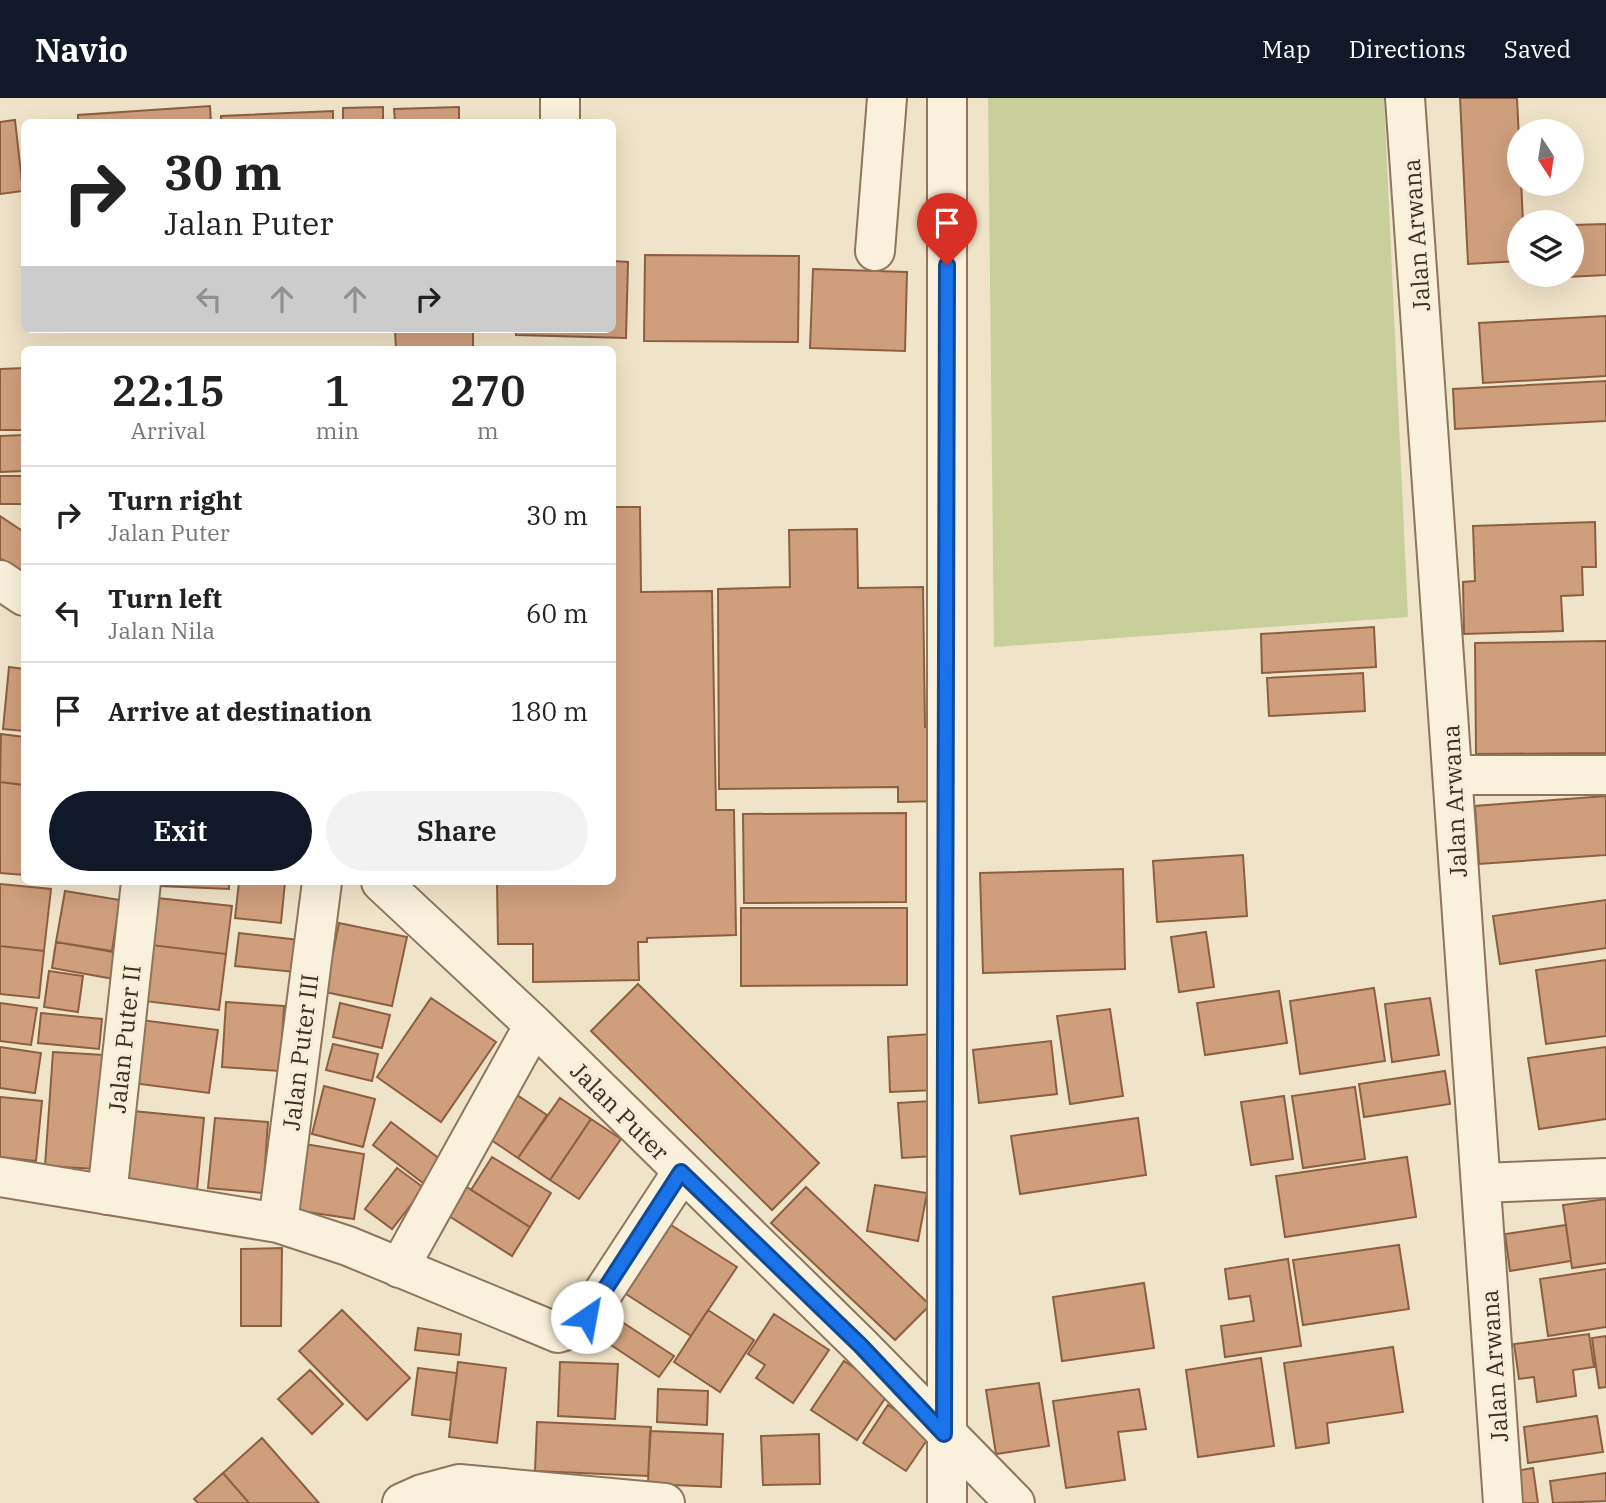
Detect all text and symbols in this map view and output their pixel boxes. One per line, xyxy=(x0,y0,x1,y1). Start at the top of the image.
text: Navio xyxy=(35,28,128,71)
text: Map xyxy=(1262,33,1311,65)
text: Directions xyxy=(1349,33,1466,65)
text: Saved xyxy=(1504,33,1571,65)
north arrow xyxy=(1507,119,1584,196)
map controls xyxy=(1507,119,1584,287)
text: 30 m xyxy=(164,140,282,203)
icon: right xyxy=(49,147,140,238)
street label: Jalan Arwana xyxy=(1395,158,1437,312)
pin xyxy=(917,193,977,265)
text: Jalan Puter xyxy=(164,202,333,244)
icon: arrive xyxy=(928,204,966,242)
button: layers xyxy=(1507,210,1584,287)
icon: left xyxy=(190,280,228,318)
icon: ahead xyxy=(263,280,301,318)
icon: ahead xyxy=(336,280,374,318)
icon: right xyxy=(409,280,447,318)
text: 22:15 xyxy=(112,363,225,418)
text: 1 xyxy=(325,363,350,418)
text: 270 xyxy=(450,363,525,418)
text: Arrival xyxy=(131,415,206,445)
text: min xyxy=(315,415,359,445)
text: m xyxy=(477,415,499,445)
text: Turn right xyxy=(108,483,242,517)
icon: right xyxy=(49,496,87,534)
text: 30 m xyxy=(526,498,588,532)
text: Jalan Puter xyxy=(108,517,230,547)
text: Turn left xyxy=(108,581,222,615)
icon: left xyxy=(49,594,87,632)
text: 60 m xyxy=(526,596,588,630)
text: Jalan Nila xyxy=(108,615,215,645)
icon: arrive xyxy=(49,692,87,730)
text: Arrive at destination xyxy=(108,694,372,728)
text: 180 m xyxy=(510,694,588,728)
street label: Jalan Arwana xyxy=(1434,724,1474,878)
button: Exit xyxy=(49,791,312,871)
button: Share xyxy=(326,791,588,871)
street label: Jalan Puter II xyxy=(100,963,148,1115)
street label: Jalan Puter III xyxy=(275,972,325,1132)
street label: Jalan Puter xyxy=(564,1055,676,1167)
position arrow xyxy=(550,1280,624,1354)
street label: Jalan Arwana xyxy=(1473,1289,1515,1443)

